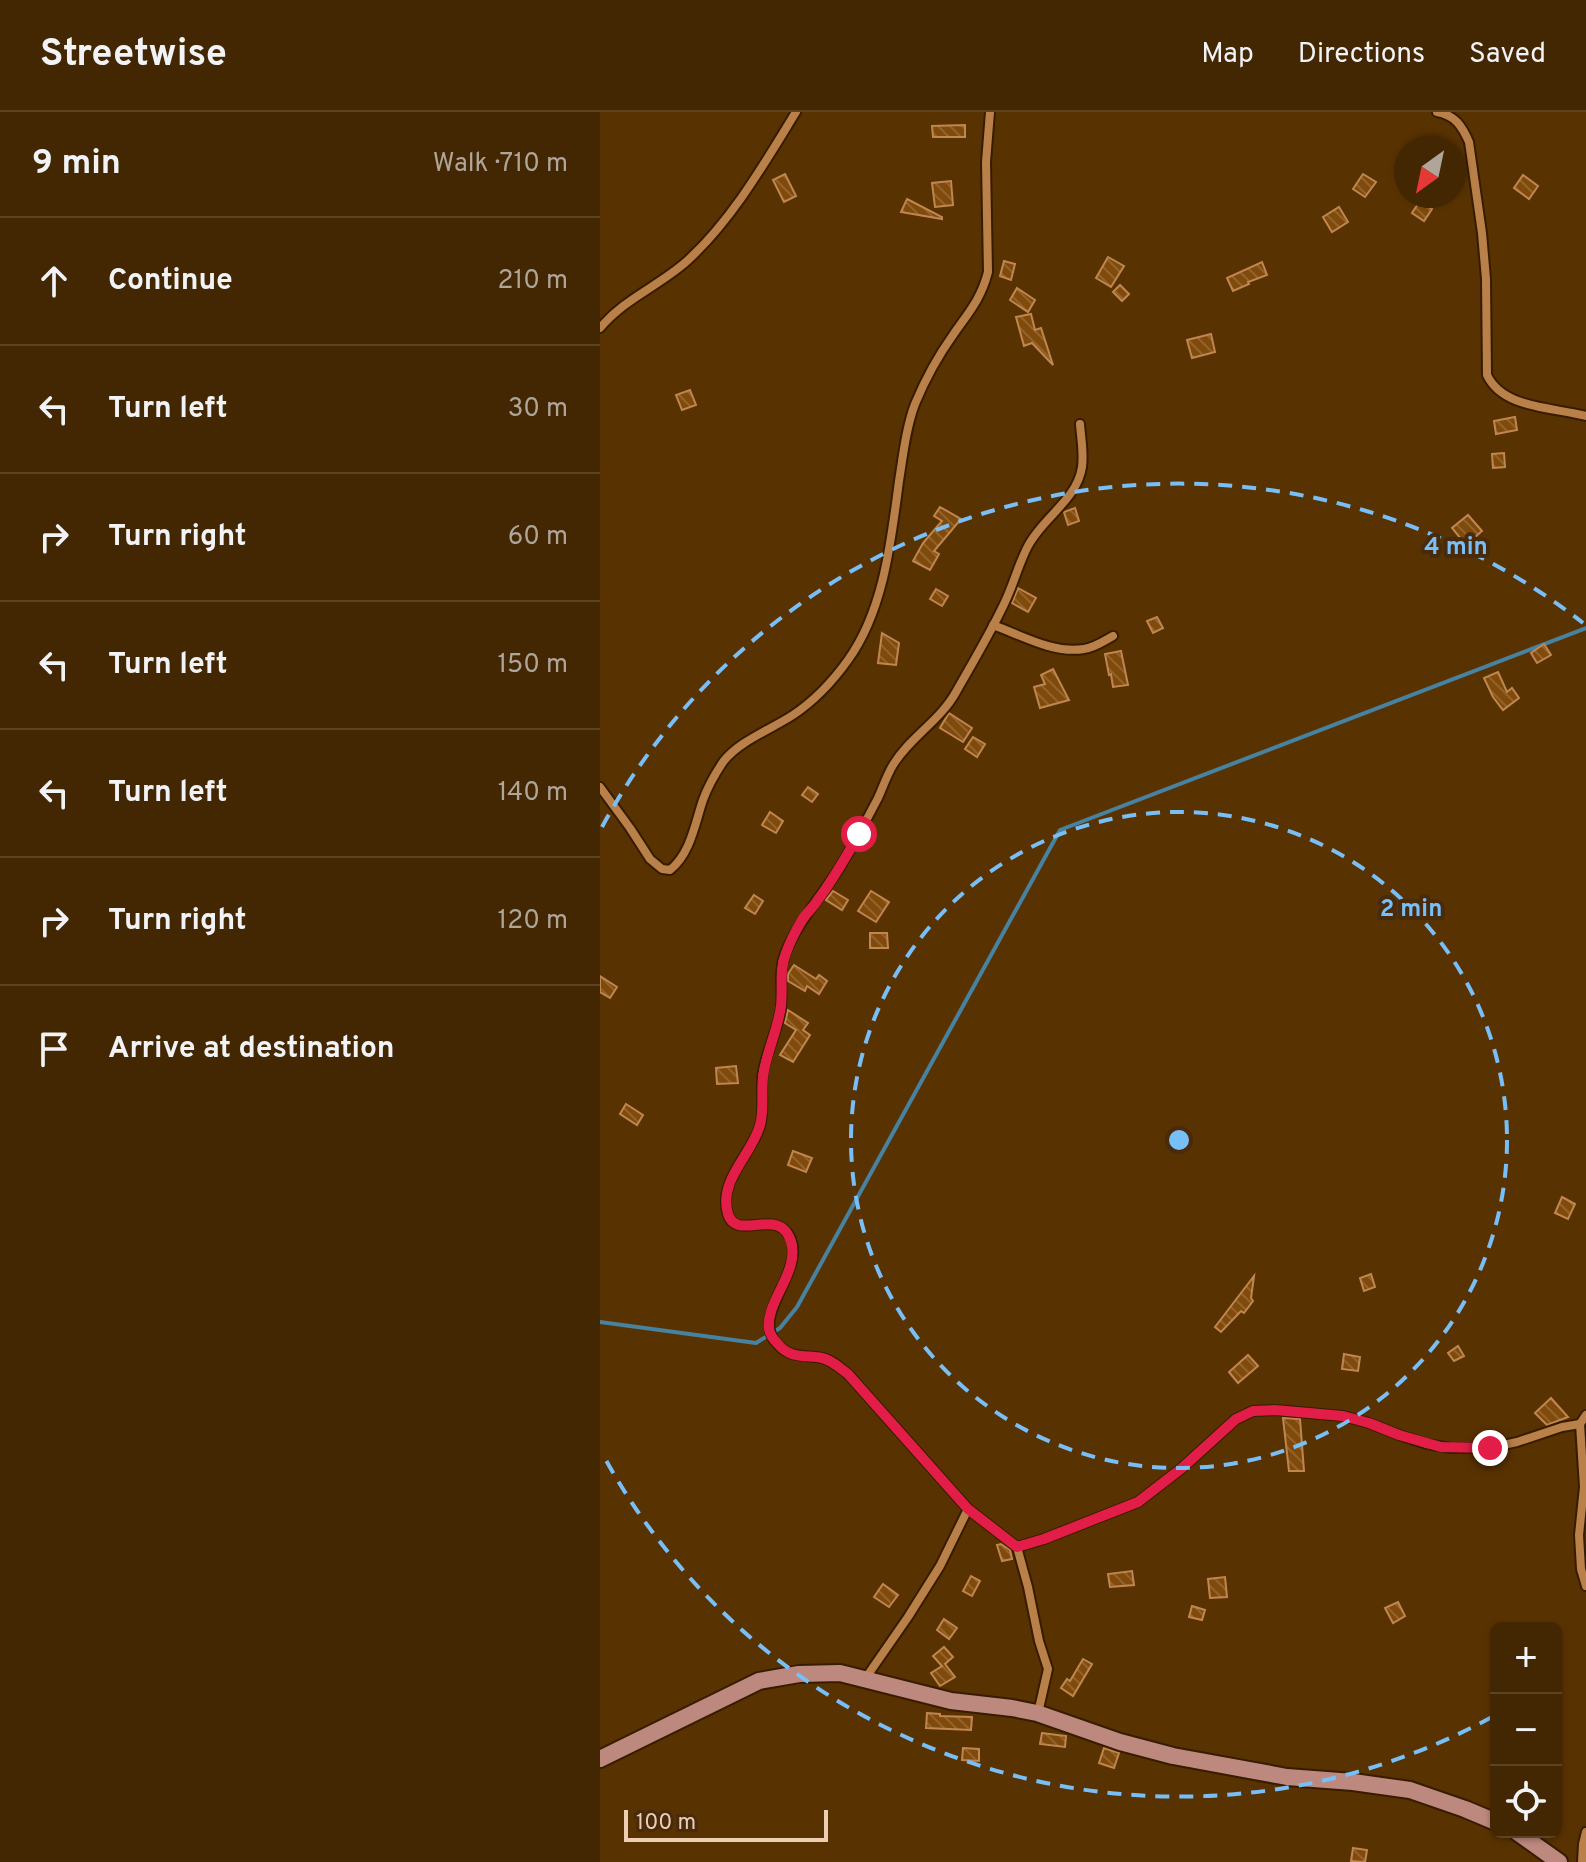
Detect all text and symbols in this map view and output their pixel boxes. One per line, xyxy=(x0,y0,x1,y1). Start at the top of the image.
text: Streetwise xyxy=(40,31,227,80)
text: Map xyxy=(1201,37,1254,73)
text: Directions xyxy=(1298,37,1425,73)
text: Saved xyxy=(1469,37,1546,73)
north arrow xyxy=(1394,136,1466,208)
text: 9 min xyxy=(32,143,121,186)
text: Walk · 710 m xyxy=(433,148,568,181)
icon: ahead xyxy=(32,259,76,303)
text: Continue xyxy=(108,263,233,300)
text: 210 m xyxy=(498,265,568,298)
icon: left xyxy=(32,387,76,431)
text: Turn left xyxy=(108,391,228,428)
text: 30 m xyxy=(508,393,568,426)
icon: right xyxy=(32,515,76,559)
text: Turn right xyxy=(108,519,246,556)
text: 60 m xyxy=(508,521,568,554)
text: 4 min xyxy=(1424,533,1488,563)
icon: left xyxy=(32,643,76,687)
text: Turn left xyxy=(108,647,228,684)
text: 150 m xyxy=(497,649,568,682)
icon: left xyxy=(32,771,76,815)
text: Turn left xyxy=(108,775,228,812)
text: 140 m xyxy=(498,777,568,810)
route start xyxy=(841,816,877,852)
text: 2 min xyxy=(1380,895,1442,925)
icon: right xyxy=(32,899,76,943)
text: Turn right xyxy=(108,903,246,940)
text: 120 m xyxy=(498,905,568,938)
icon: arrive xyxy=(32,1027,76,1071)
text: Arrive at destination xyxy=(108,1031,394,1068)
centre of rings xyxy=(1165,1126,1193,1154)
route end xyxy=(1472,1430,1508,1466)
map controls xyxy=(1490,1622,1562,1838)
button: + xyxy=(1490,1622,1562,1694)
button: − xyxy=(1490,1694,1562,1766)
button: locate xyxy=(1490,1766,1562,1838)
scale bar xyxy=(624,1806,828,1842)
text: 100 m xyxy=(636,1810,696,1837)

